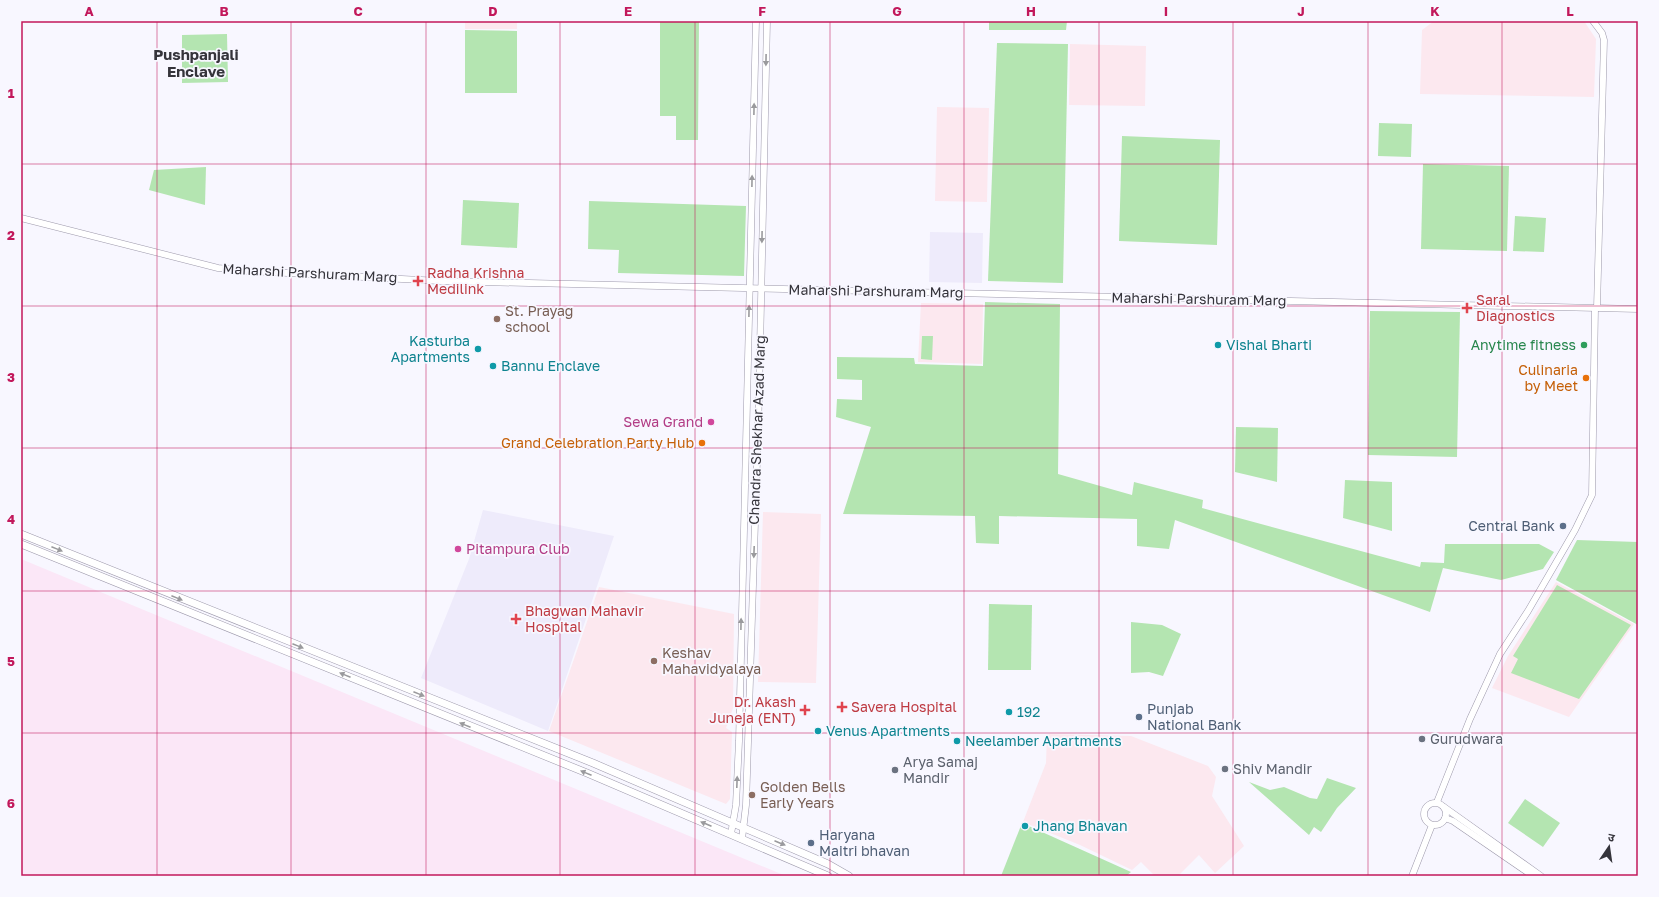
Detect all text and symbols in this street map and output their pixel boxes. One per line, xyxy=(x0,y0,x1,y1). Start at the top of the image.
text: A xyxy=(84,3,94,19)
text: B xyxy=(219,3,229,19)
text: C xyxy=(353,3,363,19)
text: D xyxy=(488,3,498,19)
text: E xyxy=(624,3,632,19)
text: F xyxy=(758,3,766,19)
text: G xyxy=(892,3,902,19)
text: H xyxy=(1026,3,1036,19)
text: I xyxy=(1164,3,1168,19)
text: J xyxy=(1297,3,1305,19)
text: K xyxy=(1430,3,1440,19)
text: L xyxy=(1566,3,1574,19)
district label: Pushpanjali Enclave xyxy=(153,45,239,80)
one-way arrow xyxy=(763,54,769,67)
text: 1 xyxy=(8,85,15,101)
one-way arrow xyxy=(751,102,757,115)
one-way arrow xyxy=(749,175,756,187)
text: 2 xyxy=(7,227,15,243)
one-way arrow xyxy=(759,231,765,244)
street label: Maharshi Parshuram Marg xyxy=(222,259,398,286)
place label: Radha Krishna Medilink xyxy=(427,264,524,297)
marker: Radha Krishna Medilink xyxy=(412,275,424,287)
street label: Maharshi Parshuram Marg xyxy=(788,280,964,301)
street label: Maharshi Parshuram Marg xyxy=(1111,288,1287,309)
place label: Saral Diagnostics xyxy=(1476,291,1555,324)
place label: St. Prayag school xyxy=(505,302,573,335)
marker: Saral Diagnostics xyxy=(1461,302,1473,314)
one-way arrow xyxy=(746,304,752,317)
marker: St. Prayag school xyxy=(492,314,502,324)
place label: Kasturba Apartments xyxy=(391,332,470,365)
street label: Chandra Shekhar Azad Marg xyxy=(745,335,768,525)
place label: Vishal Bharti xyxy=(1226,336,1312,353)
place label: Anytime fitness xyxy=(1471,336,1576,353)
marker: Vishal Bharti xyxy=(1213,340,1223,350)
marker: Anytime fitness xyxy=(1579,340,1589,350)
marker: Kasturba Apartments xyxy=(473,344,483,354)
place label: Bannu Enclave xyxy=(501,357,600,374)
marker: Bannu Enclave xyxy=(488,361,498,371)
place label: Culinaria by Meet xyxy=(1518,361,1578,394)
text: 3 xyxy=(7,369,15,385)
marker: Culinaria by Meet xyxy=(1581,373,1591,383)
place label: Sewa Grand xyxy=(623,413,703,430)
marker: Sewa Grand xyxy=(706,417,716,427)
place label: Grand Celebration Party Hub xyxy=(501,434,694,451)
marker: Grand Celebration Party Hub xyxy=(697,438,707,448)
text: 4 xyxy=(7,511,15,527)
place label: Central Bank xyxy=(1468,517,1555,534)
marker: Central Bank xyxy=(1558,521,1568,531)
place label: Pitampura Club xyxy=(466,540,570,557)
marker: Pitampura Club xyxy=(453,544,463,554)
one-way arrow xyxy=(52,546,64,552)
one-way arrow xyxy=(750,546,757,558)
one-way arrow xyxy=(172,595,184,601)
place label: Bhagwan Mahavir Hospital xyxy=(525,602,644,635)
marker: Bhagwan Mahavir Hospital xyxy=(510,613,522,625)
one-way arrow xyxy=(738,618,745,630)
one-way arrow xyxy=(293,643,305,649)
place label: Keshav Mahavidyalaya xyxy=(662,644,761,677)
text: 5 xyxy=(7,653,15,669)
marker: Keshav Mahavidyalaya xyxy=(649,656,659,666)
one-way arrow xyxy=(340,672,351,678)
one-way arrow xyxy=(414,691,426,697)
place label: Dr. Akash Juneja (ENT) xyxy=(709,693,796,726)
place label: Savera Hospital xyxy=(851,698,957,715)
place label: Punjab National Bank xyxy=(1147,700,1242,733)
marker: Savera Hospital xyxy=(836,701,848,713)
place label: 192 xyxy=(1017,703,1040,720)
marker: Dr. Akash Juneja (ENT) xyxy=(799,704,811,716)
marker: 192 xyxy=(1004,707,1014,717)
marker: Punjab National Bank xyxy=(1134,712,1144,722)
one-way arrow xyxy=(459,721,471,727)
place label: Venus Apartments xyxy=(826,722,950,739)
marker: Venus Apartments xyxy=(813,726,823,736)
place label: Gurudwara xyxy=(1430,730,1503,747)
place label: Neelamber Apartments xyxy=(965,732,1122,749)
marker: Gurudwara xyxy=(1417,734,1427,744)
marker: Neelamber Apartments xyxy=(952,736,962,746)
place label: Arya Samaj Mandir xyxy=(903,753,978,786)
place label: Shiv Mandir xyxy=(1233,760,1313,777)
marker: Shiv Mandir xyxy=(1220,764,1230,774)
marker: Arya Samaj Mandir xyxy=(890,765,900,775)
one-way arrow xyxy=(580,769,592,775)
one-way arrow xyxy=(734,776,741,788)
place label: Golden Bells Early Years xyxy=(760,778,845,811)
marker: Golden Bells Early Years xyxy=(747,790,757,800)
text: 6 xyxy=(7,795,15,811)
place label: Jhang Bhavan xyxy=(1033,817,1128,834)
one-way arrow xyxy=(699,820,711,826)
marker: Jhang Bhavan xyxy=(1020,821,1030,831)
place label: Haryana Maitri bhavan xyxy=(819,826,910,859)
north arrow xyxy=(1589,827,1629,867)
text: उ xyxy=(1607,830,1617,844)
marker: Haryana Maitri bhavan xyxy=(806,838,816,848)
one-way arrow xyxy=(774,840,786,846)

